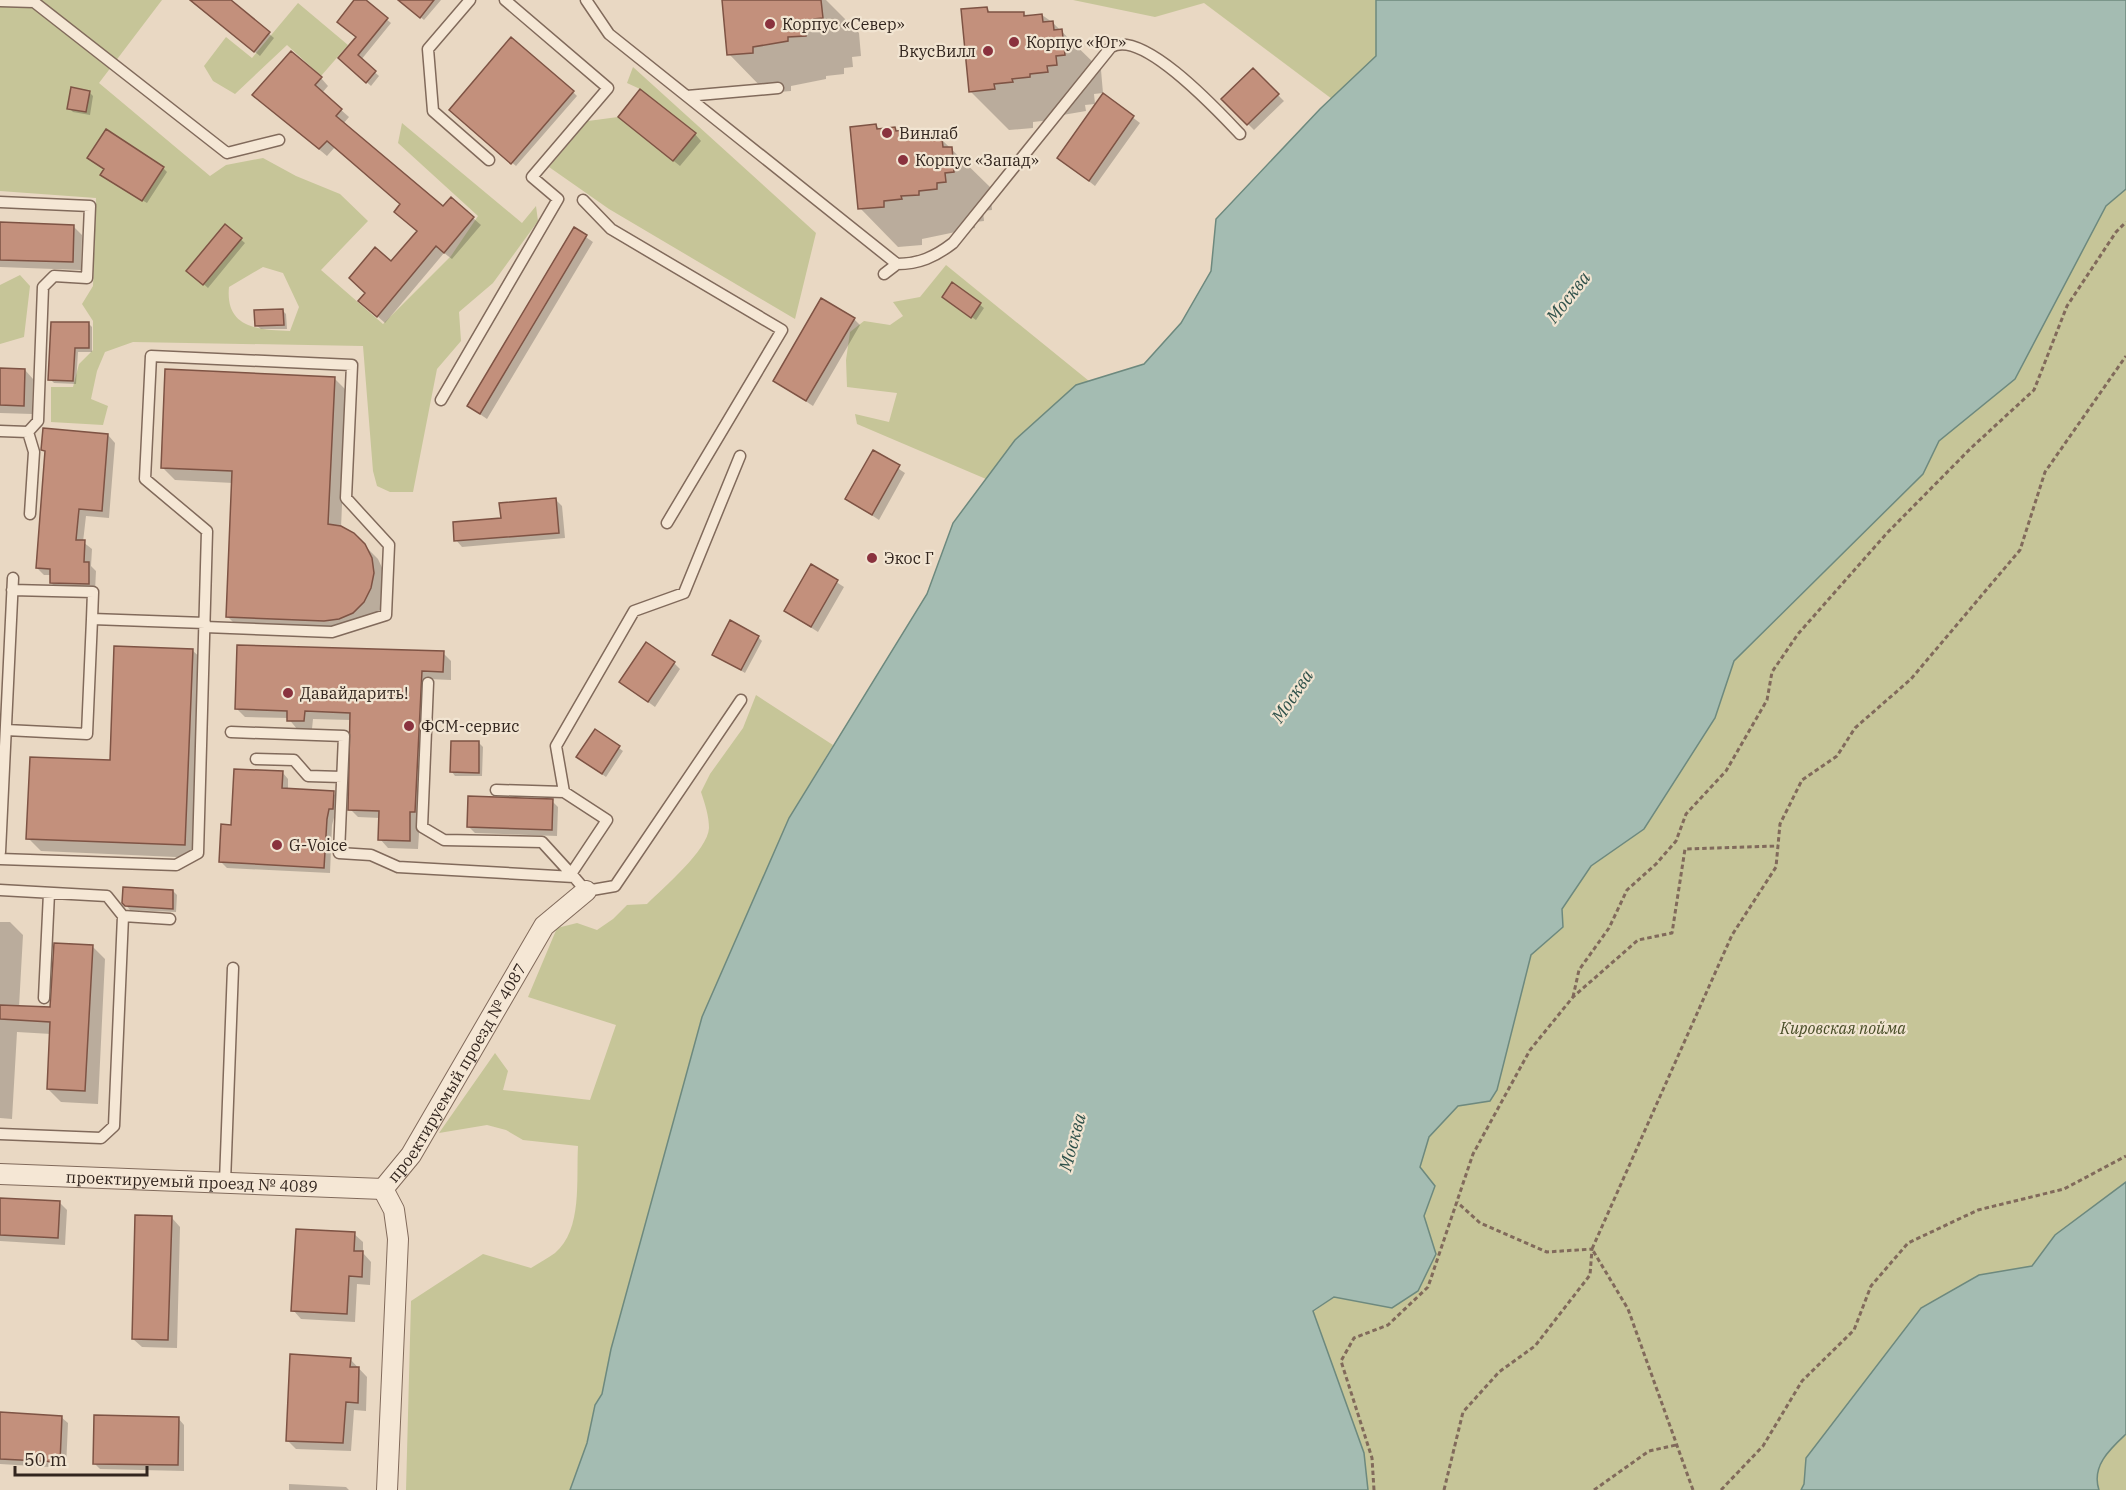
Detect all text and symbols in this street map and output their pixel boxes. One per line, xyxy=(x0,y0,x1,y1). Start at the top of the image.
place label: Корпус «Север» xyxy=(782,14,905,34)
marker: Корпус «Север» xyxy=(763,17,777,31)
place label: Корпус «Юг» xyxy=(1026,32,1126,52)
marker: Корпус «Юг» xyxy=(1007,35,1021,49)
place label: ВкусВилл xyxy=(899,41,976,61)
marker: ВкусВилл xyxy=(981,44,995,58)
place label: Винлаб xyxy=(899,123,958,143)
marker: Винлаб xyxy=(880,126,894,140)
place label: Корпус «Запад» xyxy=(915,150,1039,170)
marker: Корпус «Запад» xyxy=(896,153,910,167)
water label: Москва xyxy=(1540,267,1595,328)
place label: Экос Г xyxy=(884,548,934,568)
marker: Экос Г xyxy=(865,551,879,565)
water label: Москва xyxy=(1265,665,1318,728)
place label: Давайдарить! xyxy=(300,683,408,703)
marker: Давайдарить! xyxy=(281,686,295,700)
place label: ФСМ-сервис xyxy=(421,716,520,736)
marker: ФСМ-сервис xyxy=(402,719,416,733)
place label: G-Voice xyxy=(289,835,347,855)
marker: G-Voice xyxy=(270,838,284,852)
street label: проектируемый проезд № 4087 xyxy=(383,960,530,1186)
park label: Кировская пойма xyxy=(1779,1018,1906,1038)
water label: Москва xyxy=(1053,1110,1091,1174)
street label: проектируемый проезд № 4089 xyxy=(65,1167,318,1196)
scale bar xyxy=(15,1439,147,1477)
text: 50 m xyxy=(24,1448,67,1471)

